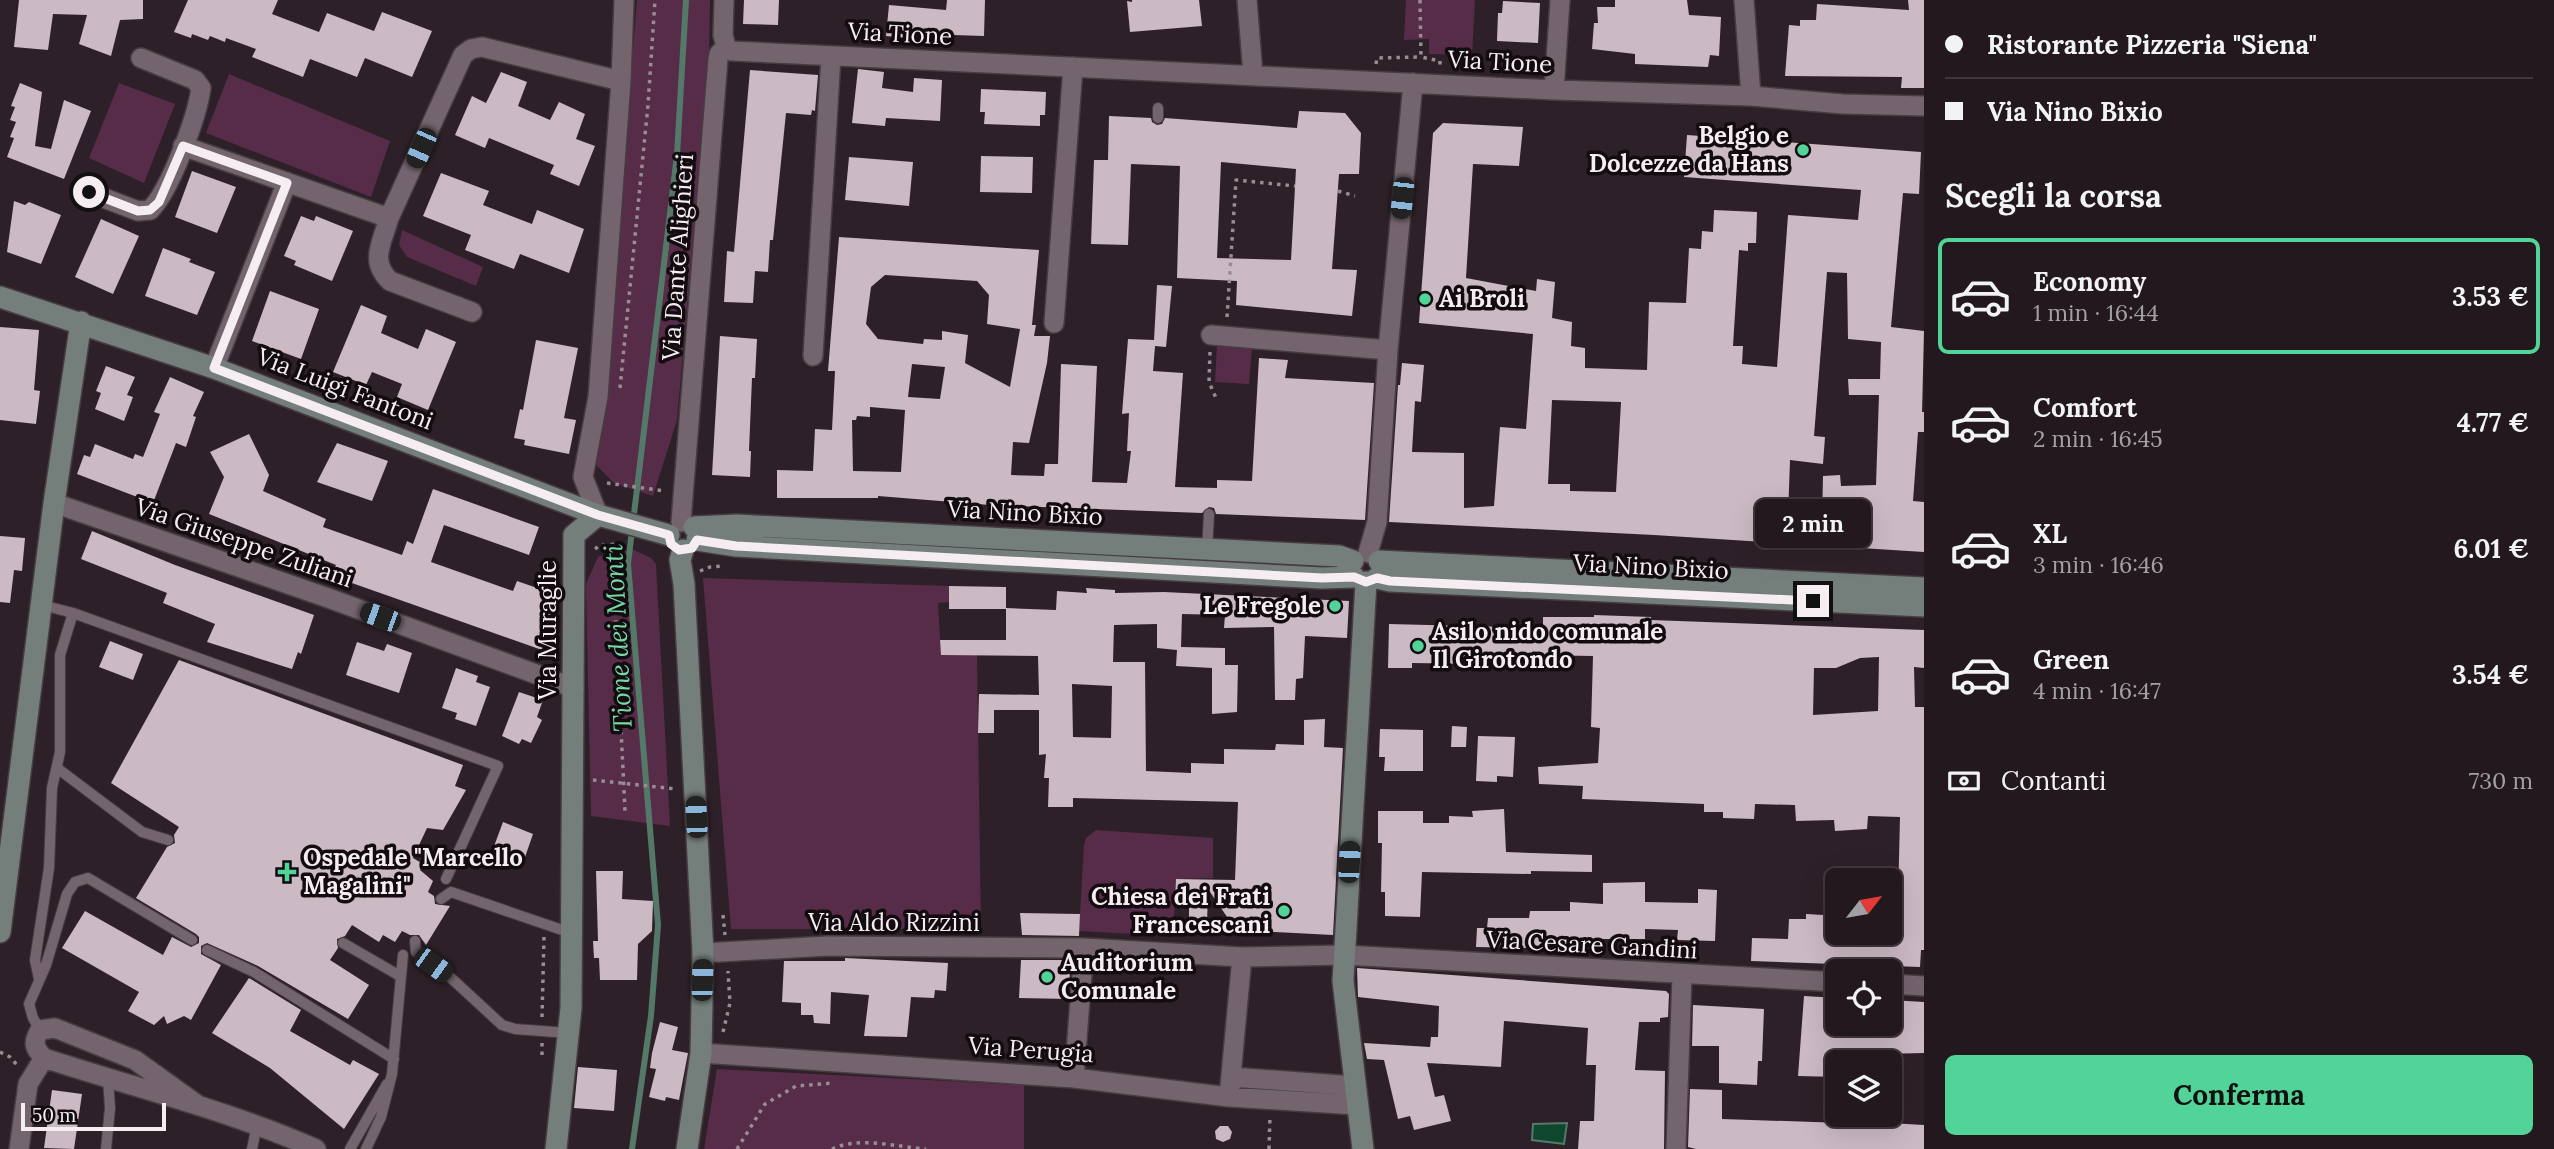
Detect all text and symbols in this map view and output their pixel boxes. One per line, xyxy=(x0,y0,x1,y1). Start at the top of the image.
street label: Via Tione xyxy=(846,15,953,52)
text: Ristorante Pizzeria "Siena" xyxy=(1987,28,2317,61)
street label: Via Tione xyxy=(1446,43,1553,80)
text: Via Nino Bixio xyxy=(1987,95,2163,128)
place label: Belgio e Dolcezze da Hans xyxy=(1589,120,1789,179)
car xyxy=(403,125,440,171)
marker: Belgio e Dolcezze da Hans xyxy=(1795,142,1811,158)
street label: Via Dante Alighieri xyxy=(655,153,700,362)
text: Scegli la corsa xyxy=(1945,175,2162,216)
route start xyxy=(73,176,105,208)
car xyxy=(1390,176,1415,220)
icon: car xyxy=(1949,265,2012,328)
text: Economy xyxy=(2033,265,2146,298)
text: 3.53 € xyxy=(2452,280,2529,313)
place label: Ai Broli xyxy=(1439,283,1525,314)
marker: Ai Broli xyxy=(1417,291,1433,307)
text: 1 min · 16:44 xyxy=(2033,298,2159,327)
street label: Via Luigi Fantoni xyxy=(252,340,438,436)
icon: car xyxy=(1949,391,2012,454)
text: Comfort xyxy=(2033,391,2137,424)
text: 4.77 € xyxy=(2457,406,2529,439)
text: 2 min · 16:45 xyxy=(2033,424,2163,453)
street label: Via Giuseppe Zuliani xyxy=(130,490,357,594)
street label: Via Nino Bixio xyxy=(945,493,1104,532)
callout: 2 min xyxy=(1755,500,1871,548)
text: 2 min xyxy=(1782,509,1844,538)
icon: car xyxy=(1949,517,2012,580)
text: XL xyxy=(2033,517,2067,550)
text: 6.01 € xyxy=(2453,532,2529,565)
water label: Tione dei Monti xyxy=(596,543,639,732)
street label: Via Nino Bixio xyxy=(1571,547,1730,586)
text: 3 min · 16:46 xyxy=(2033,550,2164,579)
street label: Via Muraglie xyxy=(532,560,563,701)
route end xyxy=(1797,585,1829,617)
place label: Le Fregole xyxy=(1203,590,1321,621)
marker: Le Fregole xyxy=(1327,598,1343,614)
car xyxy=(357,600,404,634)
place label: Asilo nido comunale Il Girotondo xyxy=(1432,616,1663,675)
marker: Asilo nido comunale Il Girotondo xyxy=(1410,638,1426,654)
icon: car xyxy=(1949,643,2012,706)
text: Green xyxy=(2033,643,2109,676)
text: 3.54 € xyxy=(2452,658,2529,691)
text: 4 min · 16:47 xyxy=(2033,676,2161,705)
icon: cash xyxy=(1945,762,1983,800)
text: Contanti xyxy=(2001,764,2106,797)
text: 730 m xyxy=(2469,766,2533,795)
car xyxy=(685,795,708,839)
car xyxy=(1338,840,1361,884)
place label: Ospedale "Marcello Magalini" xyxy=(303,842,523,901)
marker: Ospedale "Marcello Magalini" xyxy=(277,862,297,882)
north arrow xyxy=(1825,868,1902,945)
map controls xyxy=(1825,868,1902,1127)
place label: Chiesa dei Frati Francescani xyxy=(1091,881,1270,940)
marker: Chiesa dei Frati Francescani xyxy=(1276,903,1292,919)
street label: Via Aldo Rizzini xyxy=(807,907,980,938)
street label: Via Cesare Gandini xyxy=(1485,923,1698,966)
car xyxy=(410,944,457,986)
place label: Auditorium Comunale xyxy=(1061,947,1193,1006)
car xyxy=(691,959,714,1001)
button: locate xyxy=(1825,959,1902,1036)
marker: Auditorium Comunale xyxy=(1039,969,1055,985)
street label: Via Perugia xyxy=(966,1030,1095,1069)
button: layers xyxy=(1825,1050,1902,1127)
button: Conferma xyxy=(1945,1055,2533,1135)
scale bar xyxy=(21,1100,166,1132)
text: 50 m xyxy=(32,1103,76,1127)

